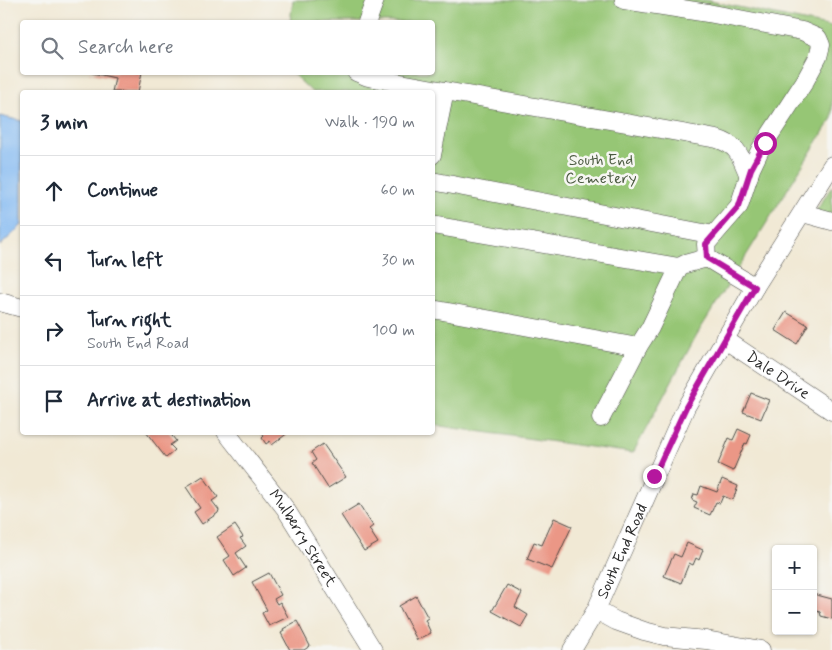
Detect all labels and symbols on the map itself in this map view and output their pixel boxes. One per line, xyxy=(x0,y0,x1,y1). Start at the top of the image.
route start xyxy=(754,132,777,155)
park label: South End Cemetery xyxy=(565,150,637,189)
street label: Dale Drive xyxy=(742,346,814,404)
route end xyxy=(643,465,666,488)
street label: Mulberry Street xyxy=(264,485,342,591)
street label: South End Road xyxy=(592,500,652,602)

